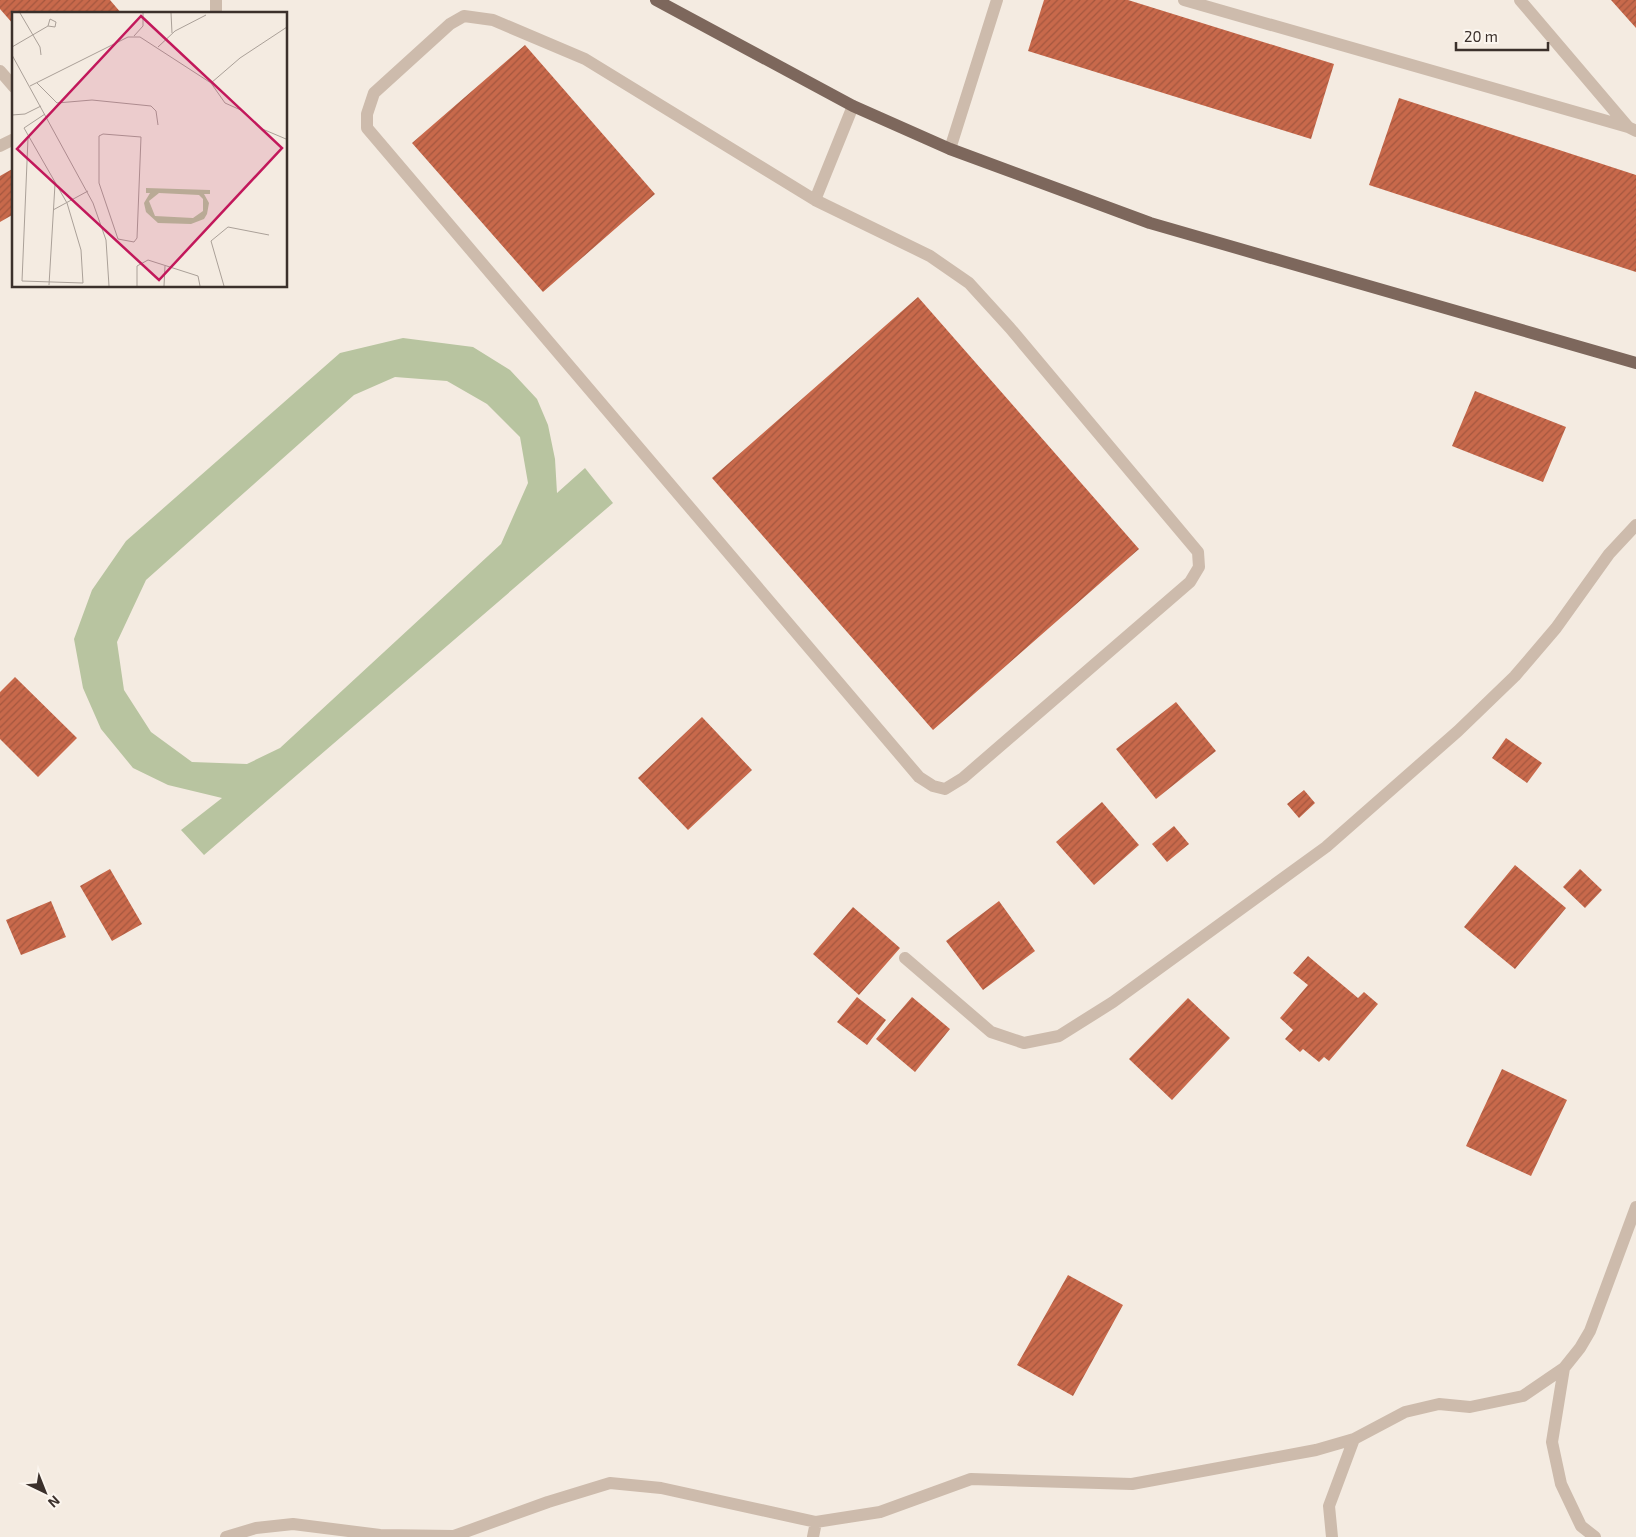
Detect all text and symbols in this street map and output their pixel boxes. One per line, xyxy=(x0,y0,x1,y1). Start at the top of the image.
inset map xyxy=(12,12,288,288)
scale bar xyxy=(1456,20,1548,52)
text: 20 m xyxy=(1464,27,1498,45)
north arrow xyxy=(20,1467,70,1517)
text: N xyxy=(45,1492,64,1512)

